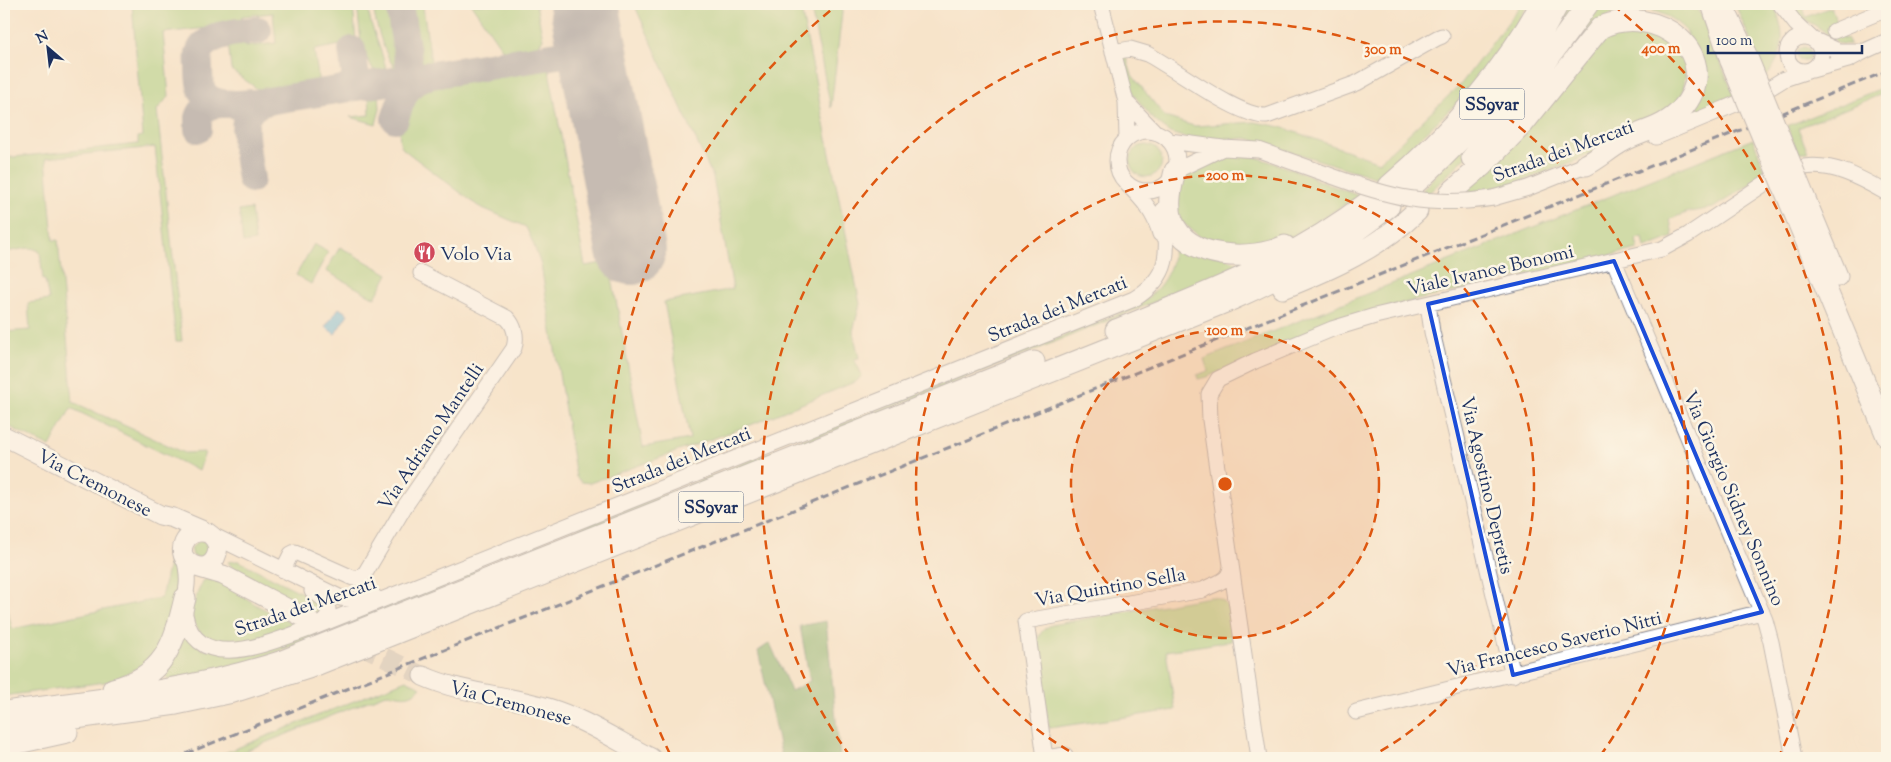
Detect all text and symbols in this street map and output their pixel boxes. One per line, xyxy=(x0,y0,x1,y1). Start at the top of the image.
north arrow xyxy=(22,22,72,72)
scale bar xyxy=(1708,22,1862,54)
text: N xyxy=(33,27,52,50)
text: 100 m xyxy=(1716,31,1753,52)
text: 400 m xyxy=(1641,39,1681,60)
text: 300 m xyxy=(1364,40,1402,61)
road number: SS9var xyxy=(1460,88,1524,120)
street label: Strada dei Mercati xyxy=(1490,114,1638,190)
text: 200 m xyxy=(1206,166,1245,187)
street label: Viale Ivanoe Bonomi xyxy=(1404,239,1577,304)
restaurant icon: Volo Via xyxy=(412,241,436,265)
place label: Volo Via xyxy=(440,242,512,269)
street label: Strada dei Mercati xyxy=(984,270,1132,351)
text: 100 m xyxy=(1207,321,1244,342)
street label: Via Adriano Mantelli xyxy=(373,358,492,517)
street label: Via Giorgio Sidney Sonnino xyxy=(1675,387,1790,611)
street label: Via Agostino Depretis xyxy=(1452,394,1519,577)
street label: Strada dei Mercati xyxy=(608,421,756,502)
street label: Via Cremonese xyxy=(32,444,156,525)
centre of rings xyxy=(1216,475,1234,493)
road number: SS9var xyxy=(678,492,744,522)
street label: Via Quintino Sella xyxy=(1033,562,1188,615)
street label: Strada dei Mercati xyxy=(231,571,380,644)
street label: Via Francesco Saverio Nitti xyxy=(1444,606,1665,685)
street label: Via Cremonese xyxy=(446,675,575,734)

